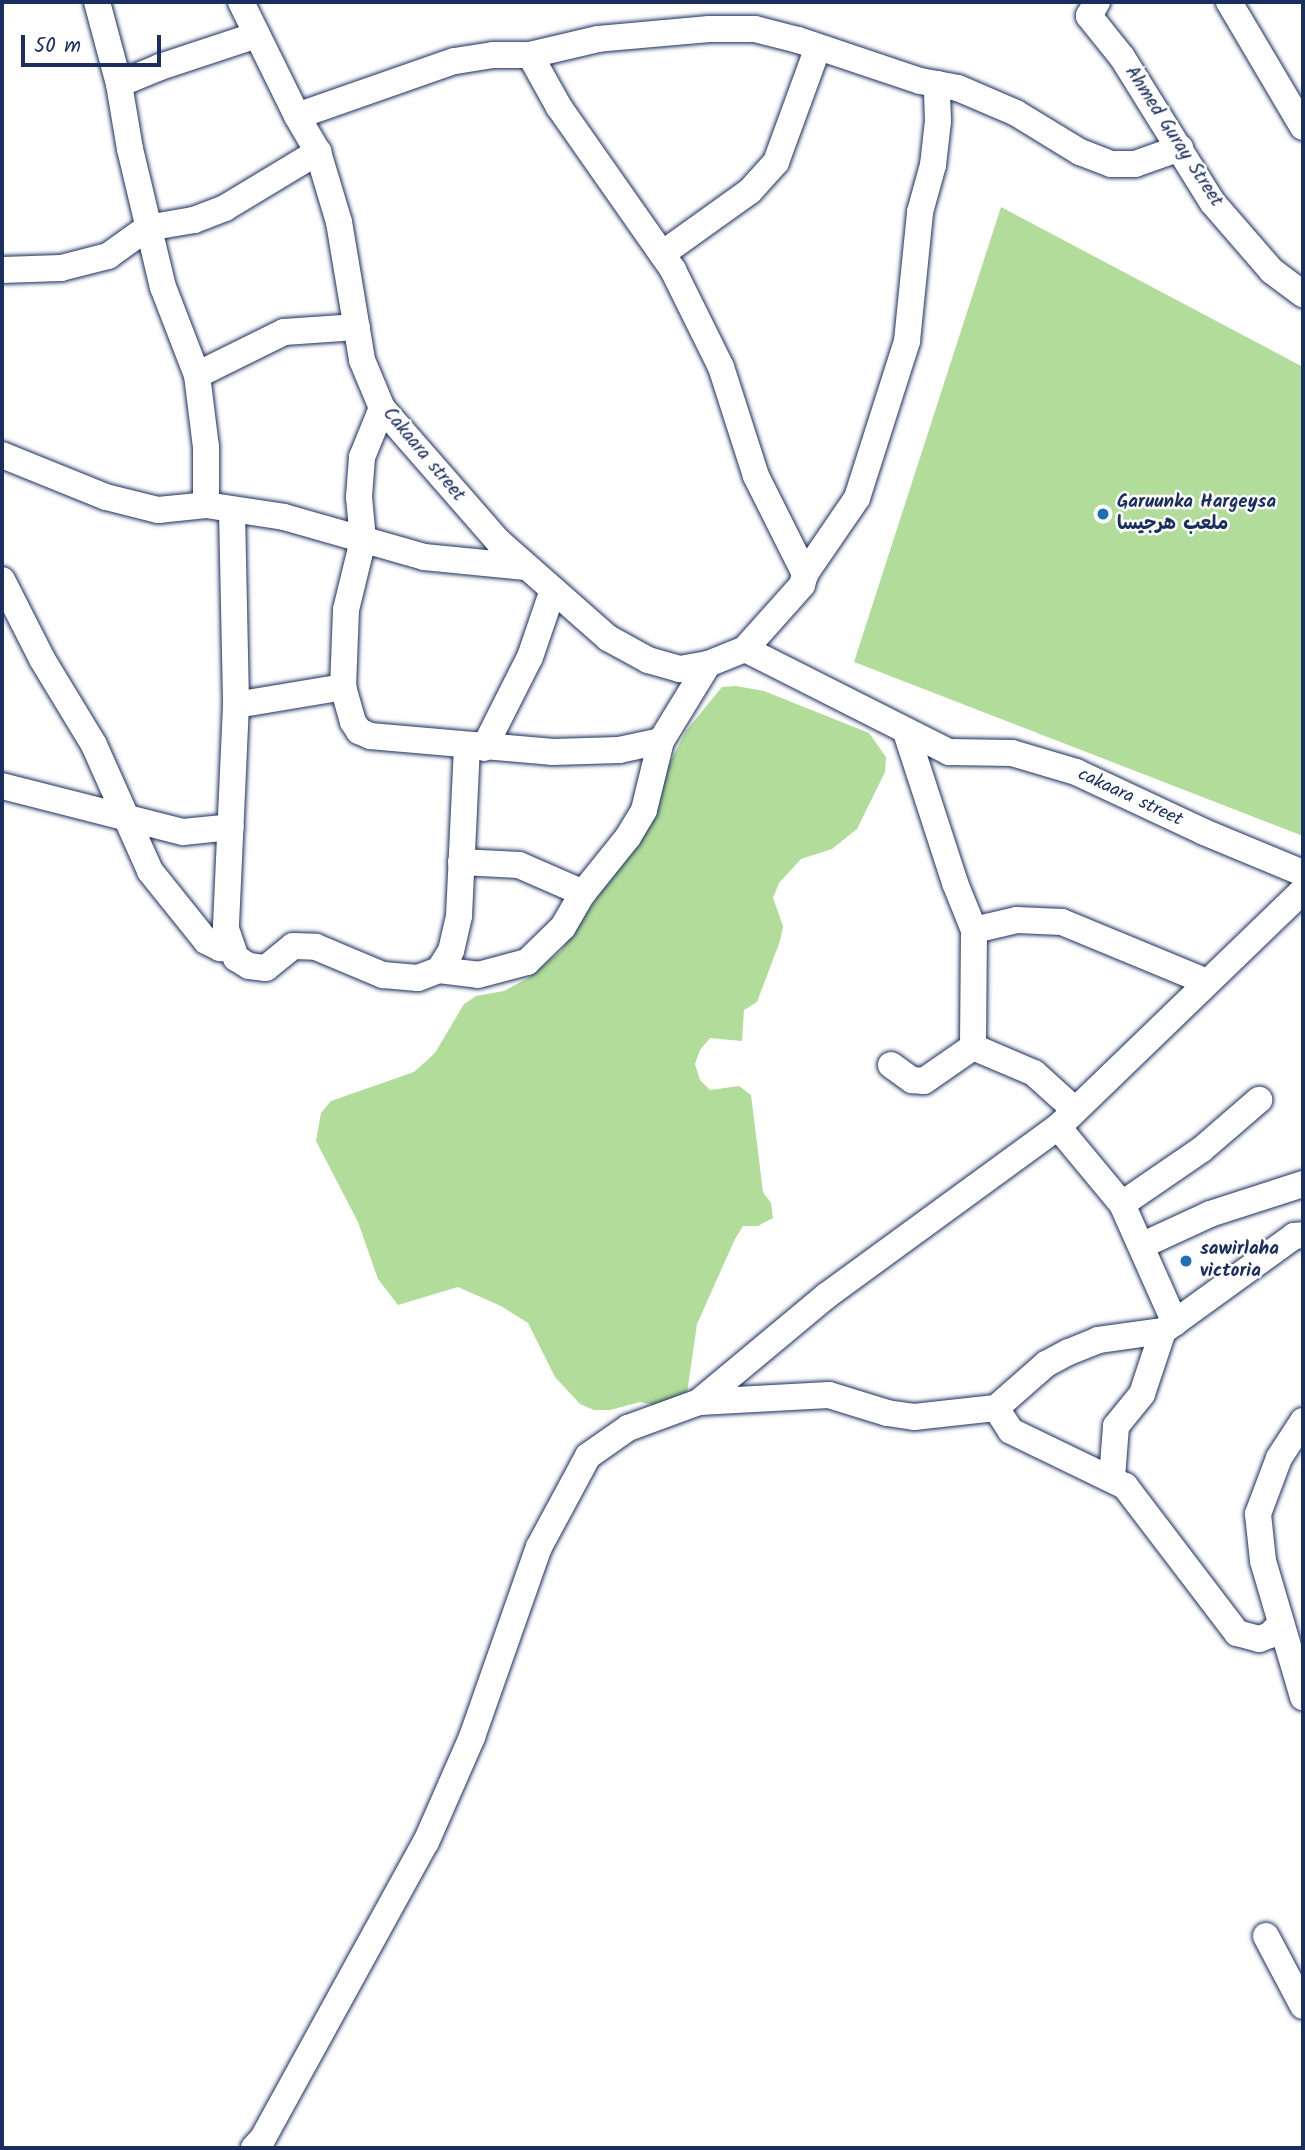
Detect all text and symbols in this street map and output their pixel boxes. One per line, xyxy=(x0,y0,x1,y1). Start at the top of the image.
scale bar xyxy=(24,21,164,65)
text: 50 m xyxy=(34,30,81,63)
street label: Ahmed Guray Street xyxy=(1119,62,1227,212)
street label: Cakaara street xyxy=(377,403,469,507)
place label: Garuunka Hargeysa ملعب هرجيسا xyxy=(1117,492,1276,536)
marker: Garuunka Hargeysa ملعب هرجيسا xyxy=(1095,506,1111,522)
street label: cakaara street xyxy=(1074,764,1186,832)
place label: sawirlaha victoria xyxy=(1200,1239,1279,1283)
marker: sawirlaha victoria xyxy=(1178,1253,1194,1269)

